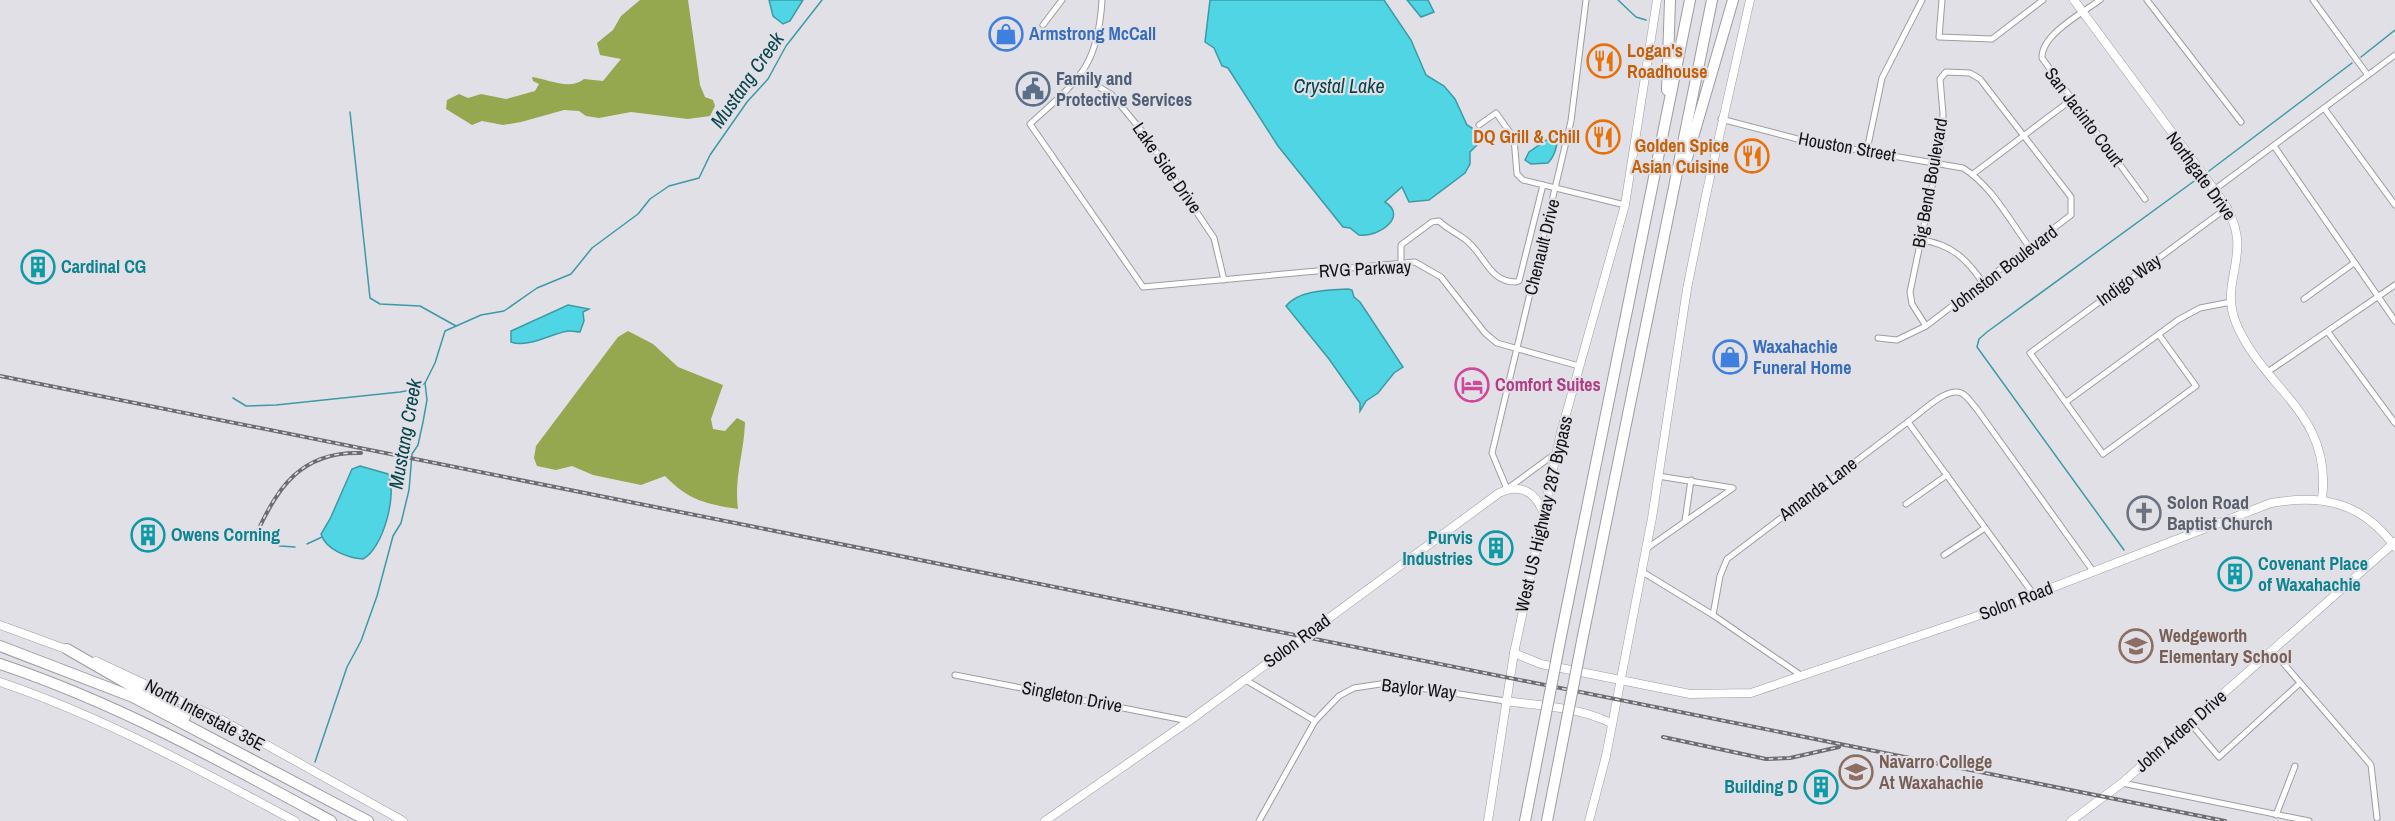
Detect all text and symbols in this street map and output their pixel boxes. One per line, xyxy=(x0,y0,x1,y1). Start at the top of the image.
shop icon: Armstrong McCall xyxy=(988,16,1024,52)
place label: Armstrong McCall xyxy=(1029,21,1156,46)
water label: Mustang Creek xyxy=(704,26,790,133)
place label: Logan's Roadhouse xyxy=(1627,38,1707,84)
restaurant icon: Logan's Roadhouse xyxy=(1586,43,1622,79)
street label: San Jacinto Court xyxy=(2039,62,2130,171)
place label: Family and Protective Services xyxy=(1056,66,1192,112)
public building icon: Family and Protective Services xyxy=(1015,71,1051,107)
water label: Crystal Lake xyxy=(1293,72,1385,99)
street label: Big Bend Boulevard xyxy=(1906,116,1953,250)
street label: Lake Side Drive xyxy=(1127,117,1208,218)
restaurant icon: DQ Grill & Chill xyxy=(1585,119,1621,155)
place label: DQ Grill & Chill xyxy=(1473,124,1580,149)
street label: Houston Street xyxy=(1796,126,1898,167)
street label: Northgate Drive xyxy=(2161,126,2242,225)
place label: Golden Spice Asian Cuisine xyxy=(1631,133,1729,179)
restaurant icon: Golden Spice Asian Cuisine xyxy=(1734,138,1770,174)
street label: Chenault Drive xyxy=(1517,196,1566,298)
street label: Johnston Boulevard xyxy=(1943,219,2062,318)
street label: Indigo Way xyxy=(2091,247,2167,311)
building icon: Cardinal CG xyxy=(20,249,56,285)
place label: Cardinal CG xyxy=(61,254,146,279)
street label: RVG Parkway xyxy=(1318,254,1412,283)
place label: Waxahachie Funeral Home xyxy=(1753,334,1851,380)
shop icon: Waxahachie Funeral Home xyxy=(1712,339,1748,375)
hotel icon: Comfort Suites xyxy=(1454,367,1490,403)
place label: Comfort Suites xyxy=(1495,372,1601,397)
water label: Mustang Creek xyxy=(382,376,428,491)
street label: West US Highway 287 Bypass xyxy=(1509,413,1578,615)
street label: Amanda Lane xyxy=(1773,451,1862,527)
place label: Solon Road Baptist Church xyxy=(2167,490,2273,536)
church icon: Solon Road Baptist Church xyxy=(2126,495,2162,531)
building icon: Owens Corning xyxy=(130,517,166,553)
place label: Owens Corning xyxy=(171,522,280,547)
place label: Purvis Industries xyxy=(1402,525,1473,571)
building icon: Purvis Industries xyxy=(1478,530,1514,566)
place label: Covenant Place of Waxahachie xyxy=(2258,551,2368,597)
building icon: Covenant Place of Waxahachie xyxy=(2217,556,2253,592)
street label: Solon Road xyxy=(1975,575,2056,626)
street label: Solon Road xyxy=(1258,608,1335,673)
place label: Wedgeworth Elementary School xyxy=(2159,623,2292,669)
school or university icon: Wedgeworth Elementary School xyxy=(2118,628,2154,664)
street label: Baylor Way xyxy=(1380,672,1458,705)
street label: North Interstate 35E xyxy=(141,673,269,757)
street label: Singleton Drive xyxy=(1020,675,1124,718)
street label: John Arden Drive xyxy=(2129,684,2232,777)
place label: Navarro College At Waxahachie xyxy=(1879,749,1992,795)
school or university icon: Navarro College At Waxahachie xyxy=(1838,754,1874,790)
building icon: Building D xyxy=(1803,769,1839,805)
place label: Building D xyxy=(1724,774,1798,799)

